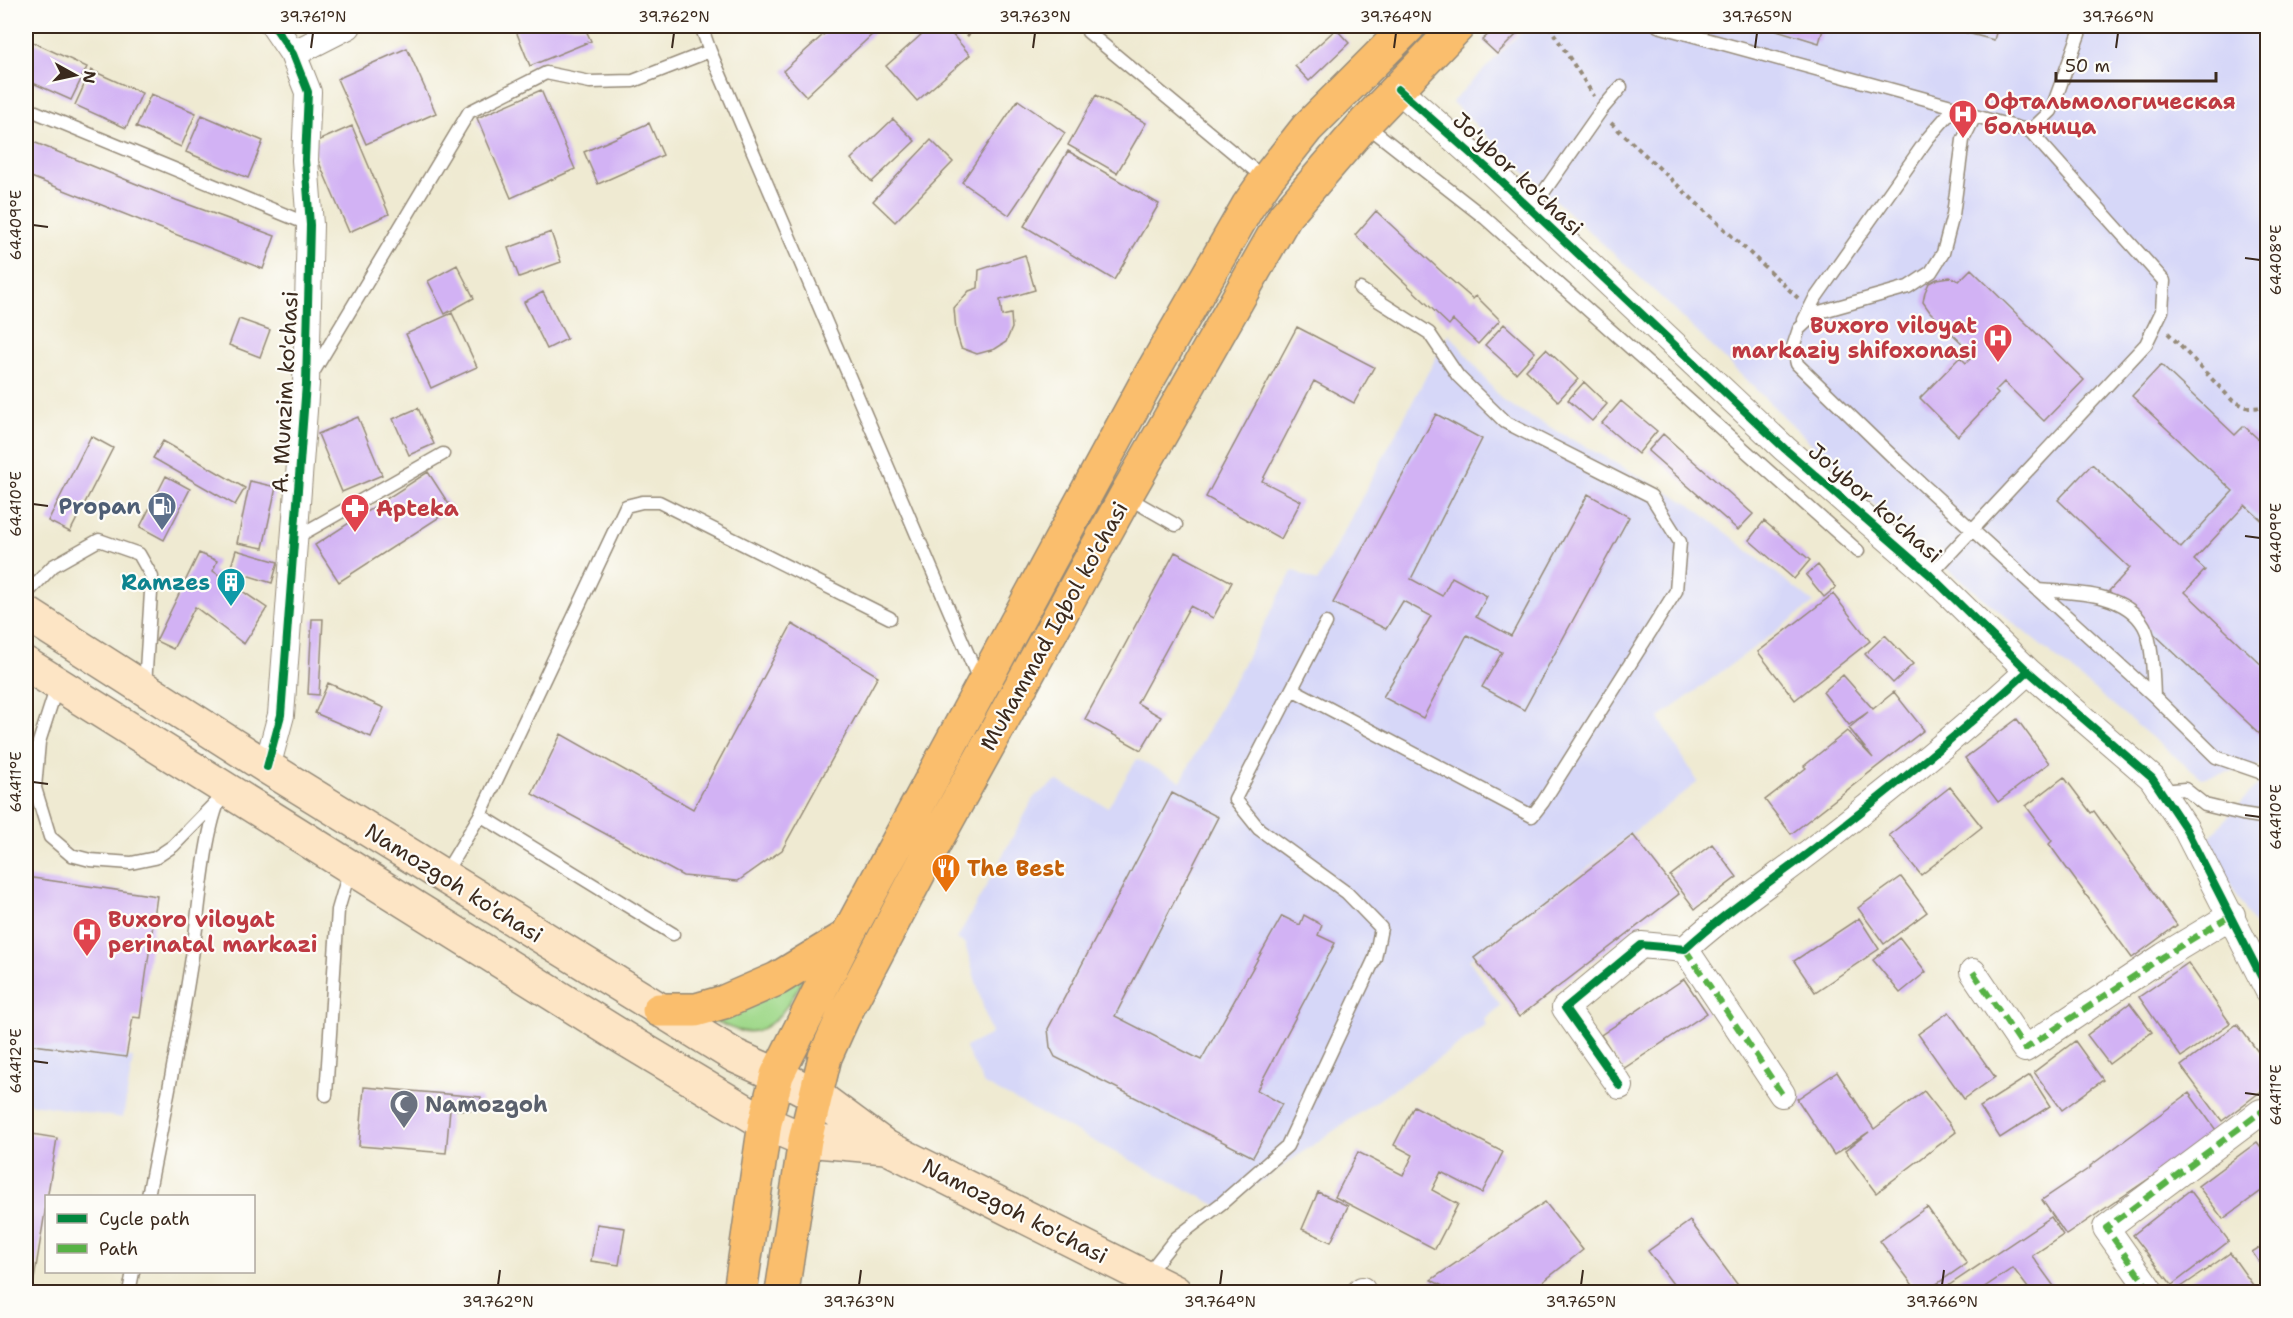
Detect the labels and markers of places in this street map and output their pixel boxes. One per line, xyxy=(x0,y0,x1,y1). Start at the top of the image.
place label: Офтальмологическая больница xyxy=(1984,87,2236,141)
hospital icon: Офтальмологическая больница xyxy=(1947,98,1979,140)
place label: Buxoro viloyat markaziy shifoxonasi xyxy=(1732,311,1977,365)
hospital icon: Buxoro viloyat markaziy shifoxonasi xyxy=(1982,322,2014,364)
fuel station icon: Propan xyxy=(146,490,178,532)
place label: Propan xyxy=(59,492,141,521)
pharmacy icon: Apteka xyxy=(339,492,371,534)
place label: Apteka xyxy=(376,494,459,523)
building icon: Ramzes xyxy=(215,566,247,608)
place label: Ramzes xyxy=(121,568,210,597)
restaurant icon: The Best xyxy=(930,852,962,894)
place label: The Best xyxy=(967,854,1065,883)
place label: Buxoro viloyat perinatal markazi xyxy=(108,905,318,959)
hospital icon: Buxoro viloyat perinatal markazi xyxy=(71,916,103,958)
mosque icon: Namozgoh xyxy=(388,1088,420,1130)
place label: Namozgoh xyxy=(425,1090,548,1119)

